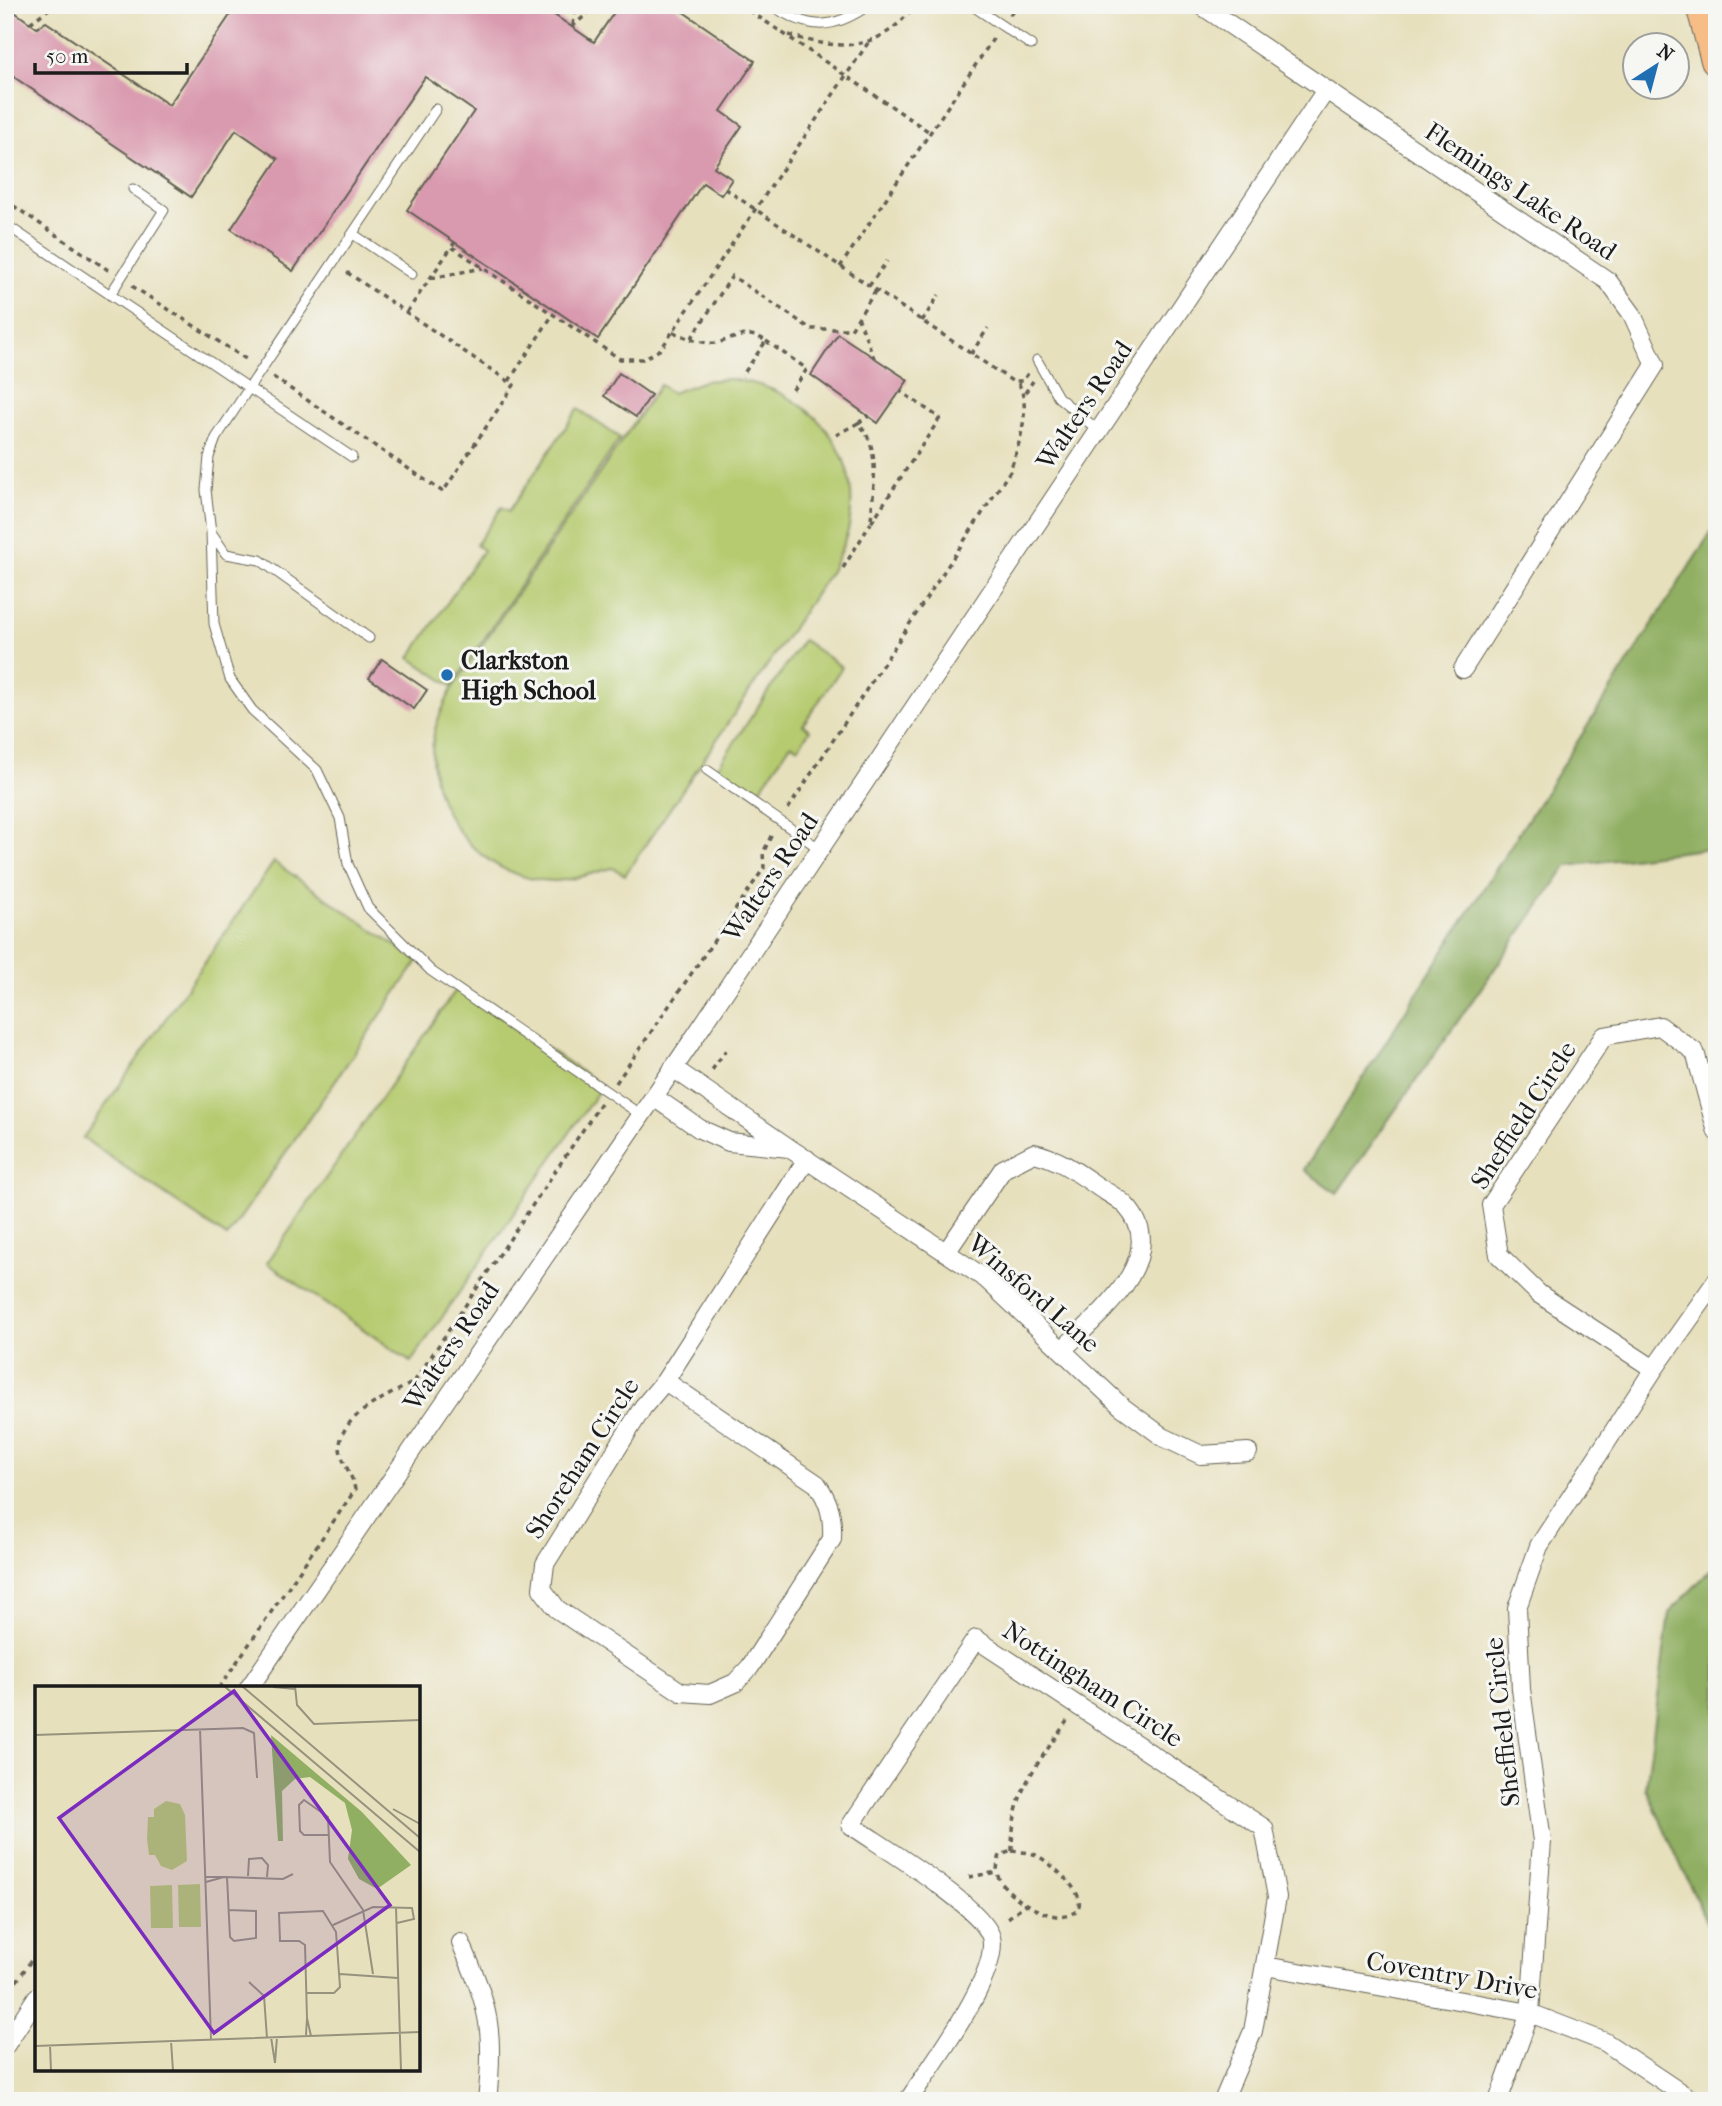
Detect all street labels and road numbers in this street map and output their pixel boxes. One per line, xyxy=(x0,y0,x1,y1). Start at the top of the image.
street label: Flemings Lake Road xyxy=(1419,116,1623,268)
street label: Walters Road xyxy=(1029,334,1139,477)
street label: Walters Road xyxy=(715,806,825,949)
street label: Sheffield Circle xyxy=(1464,1035,1583,1195)
street label: Winsford Lane xyxy=(961,1227,1106,1359)
street label: Walters Road xyxy=(396,1275,506,1418)
street label: Shoreham Circle xyxy=(519,1372,646,1545)
street label: Nottingham Circle xyxy=(997,1615,1189,1754)
street label: Sheffield Circle xyxy=(1478,1636,1527,1808)
street label: Coventry Drive xyxy=(1364,1945,1540,2006)

